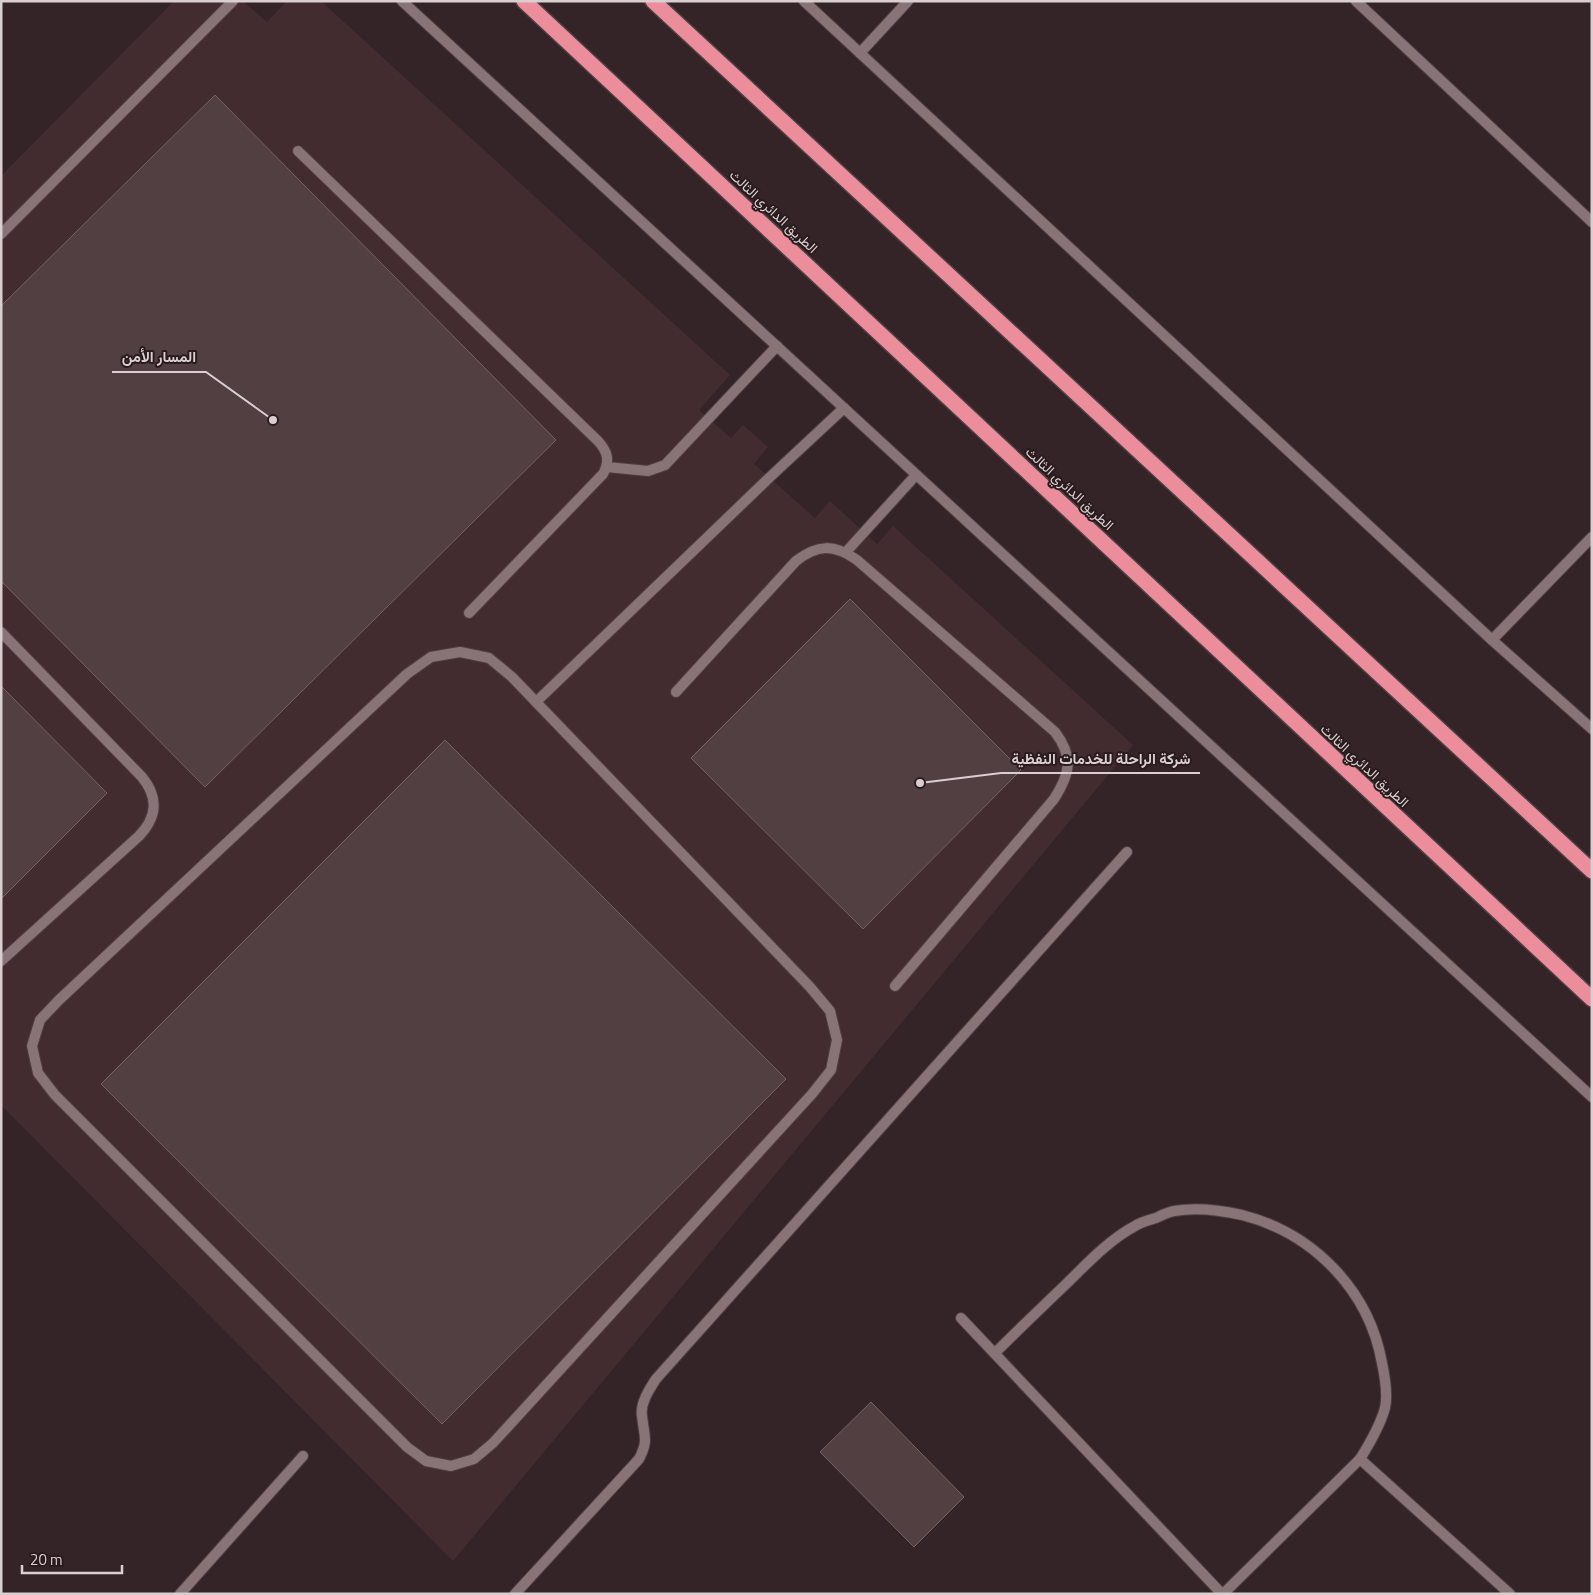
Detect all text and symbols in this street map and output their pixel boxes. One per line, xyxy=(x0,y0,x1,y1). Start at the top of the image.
street label: الطريق الدائري الثالث xyxy=(724,164,823,259)
callout: المسار الأمن xyxy=(112,342,206,372)
text: المسار الأمن xyxy=(122,345,196,368)
street label: الطريق الدائري الثالث xyxy=(1020,441,1119,536)
street label: الطريق الدائري الثالث xyxy=(1315,718,1414,813)
callout: شركة الراحلة للخدمات النفظية xyxy=(1001,743,1200,773)
text: شركة الراحلة للخدمات النفظية xyxy=(1011,747,1191,770)
scale bar xyxy=(22,1542,122,1574)
text: 20 m xyxy=(30,1548,63,1571)

